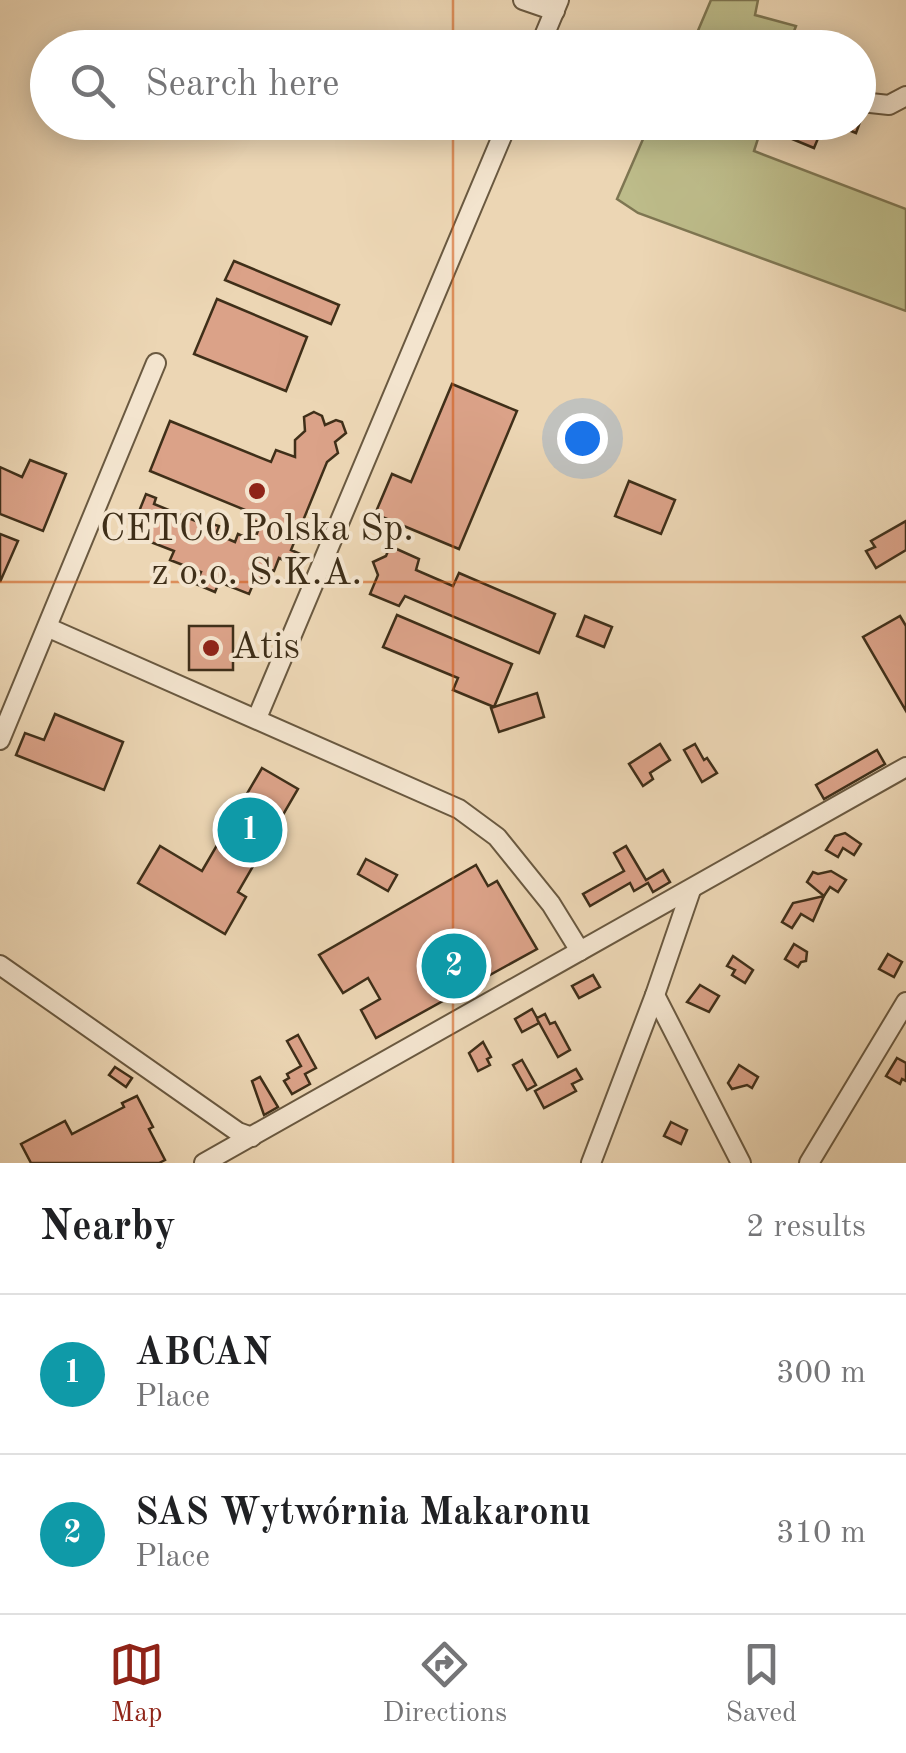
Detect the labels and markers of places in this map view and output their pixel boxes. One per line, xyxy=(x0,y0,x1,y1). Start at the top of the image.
marker: CETCO Polska Sp. z o.o. S.K.A. xyxy=(246,480,268,502)
place label: CETCO Polska Sp. z o.o. S.K.A. xyxy=(100,511,414,593)
place label: Atis xyxy=(231,629,300,667)
marker: Atis xyxy=(200,637,222,659)
pin: 1 xyxy=(218,792,282,868)
pin: 2 xyxy=(422,928,486,1004)

